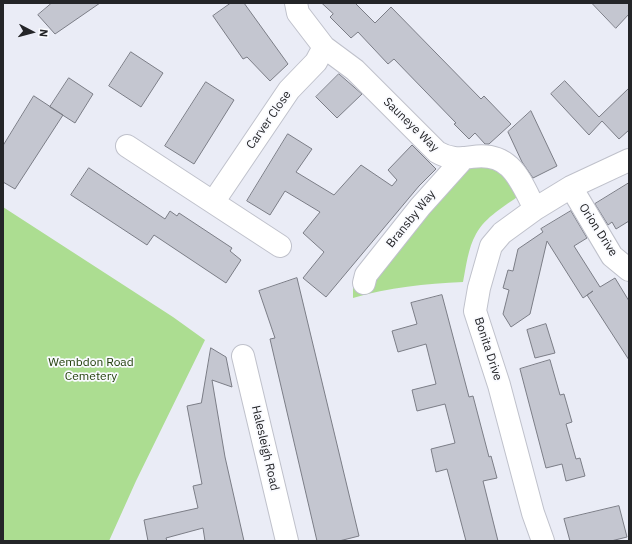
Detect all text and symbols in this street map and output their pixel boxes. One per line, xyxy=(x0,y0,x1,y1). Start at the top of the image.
north arrow xyxy=(12,12,52,52)
text: N xyxy=(37,29,51,38)
street label: Carver Close xyxy=(244,88,294,152)
street label: Sauneye Way xyxy=(380,95,442,155)
street label: Bransby Way xyxy=(383,187,439,251)
street label: Orion Drive xyxy=(576,201,620,259)
street label: Bonita Drive xyxy=(471,316,505,382)
park label: Wembdon Road Cemetery xyxy=(48,356,134,384)
street label: Halesleigh Road xyxy=(248,404,282,492)

